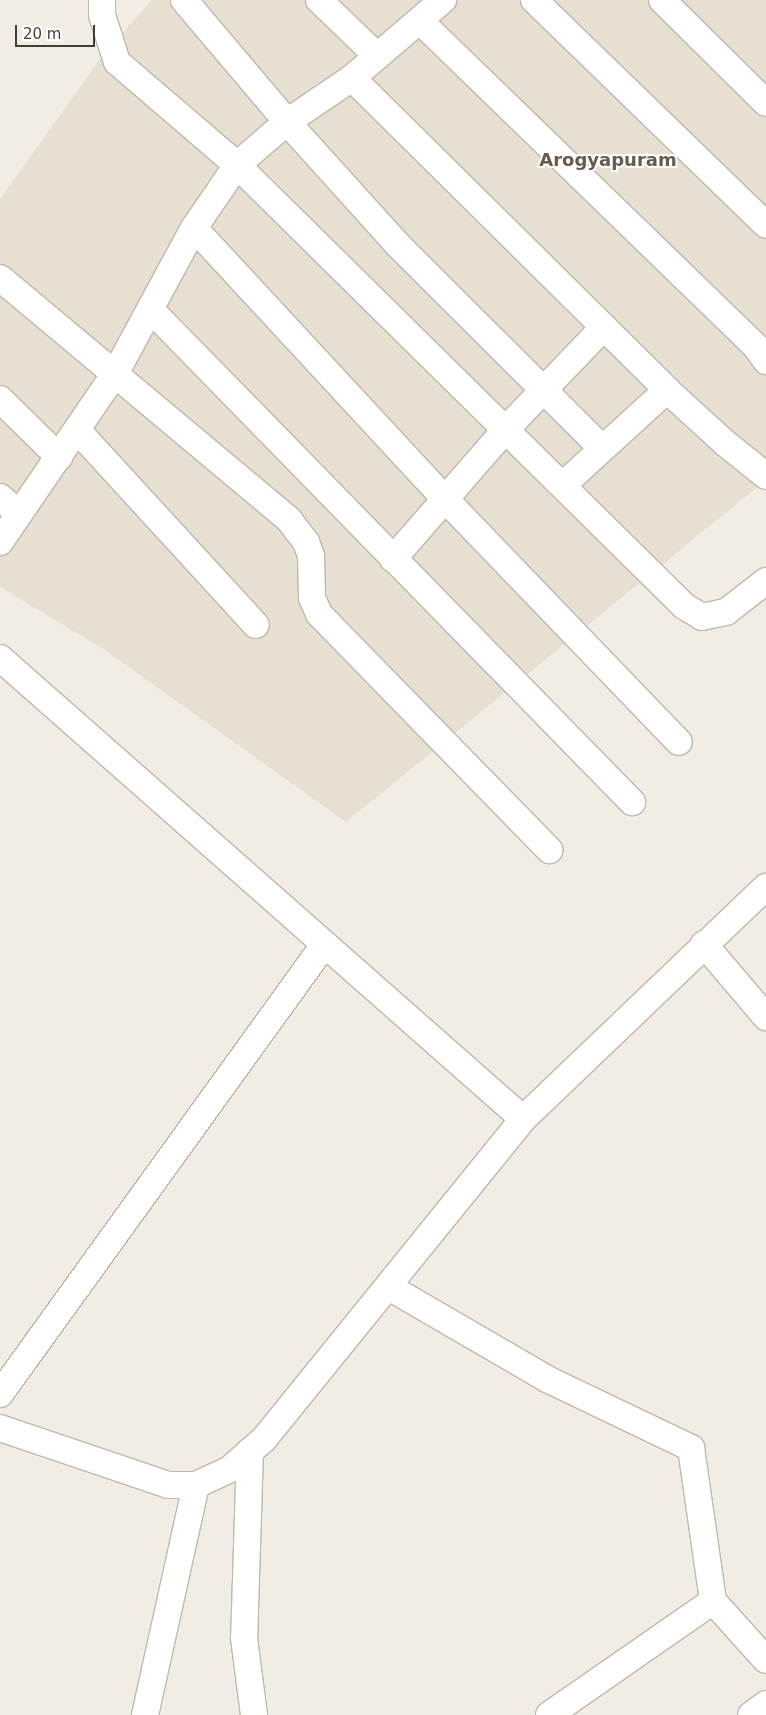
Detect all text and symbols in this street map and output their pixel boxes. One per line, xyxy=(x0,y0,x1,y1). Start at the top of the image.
scale bar xyxy=(18,15,98,47)
text: 20 m xyxy=(23,25,61,43)
district label: Arogyapuram xyxy=(539,149,677,171)

